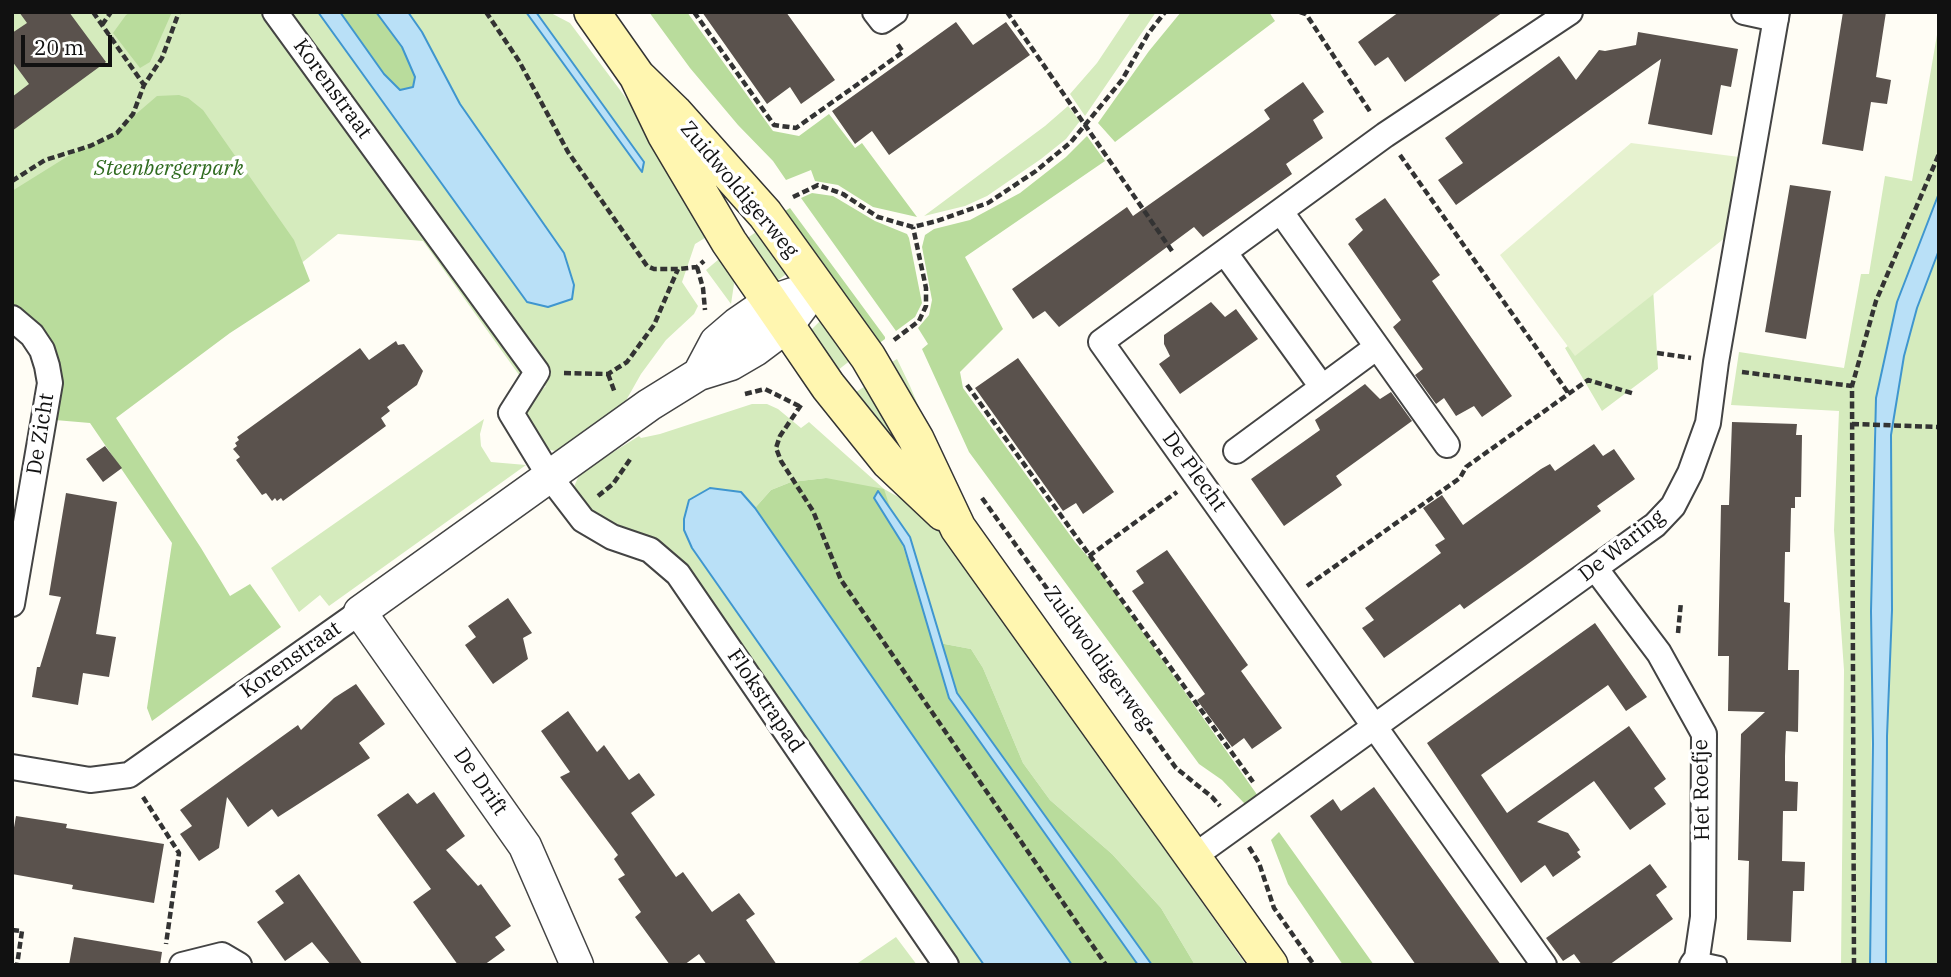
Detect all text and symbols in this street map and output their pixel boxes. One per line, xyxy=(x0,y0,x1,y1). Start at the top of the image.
scale bar xyxy=(24,21,116,65)
text: 20 m xyxy=(34,33,84,61)
street label: Korenstraat xyxy=(287,34,377,144)
street label: Zuidwoldigerweg xyxy=(674,117,804,263)
park label: Steenbergerpark xyxy=(94,156,244,182)
street label: De Zicht xyxy=(22,391,60,477)
street label: De Plecht xyxy=(1156,427,1232,517)
street label: De Waring xyxy=(1574,505,1670,587)
street label: Zuidwoldigerweg xyxy=(1038,582,1158,734)
street label: Korenstraat xyxy=(236,616,346,704)
street label: Flokstrapad xyxy=(721,645,809,757)
street label: Het Roefje xyxy=(1689,739,1715,841)
street label: De Drift xyxy=(448,744,512,820)

